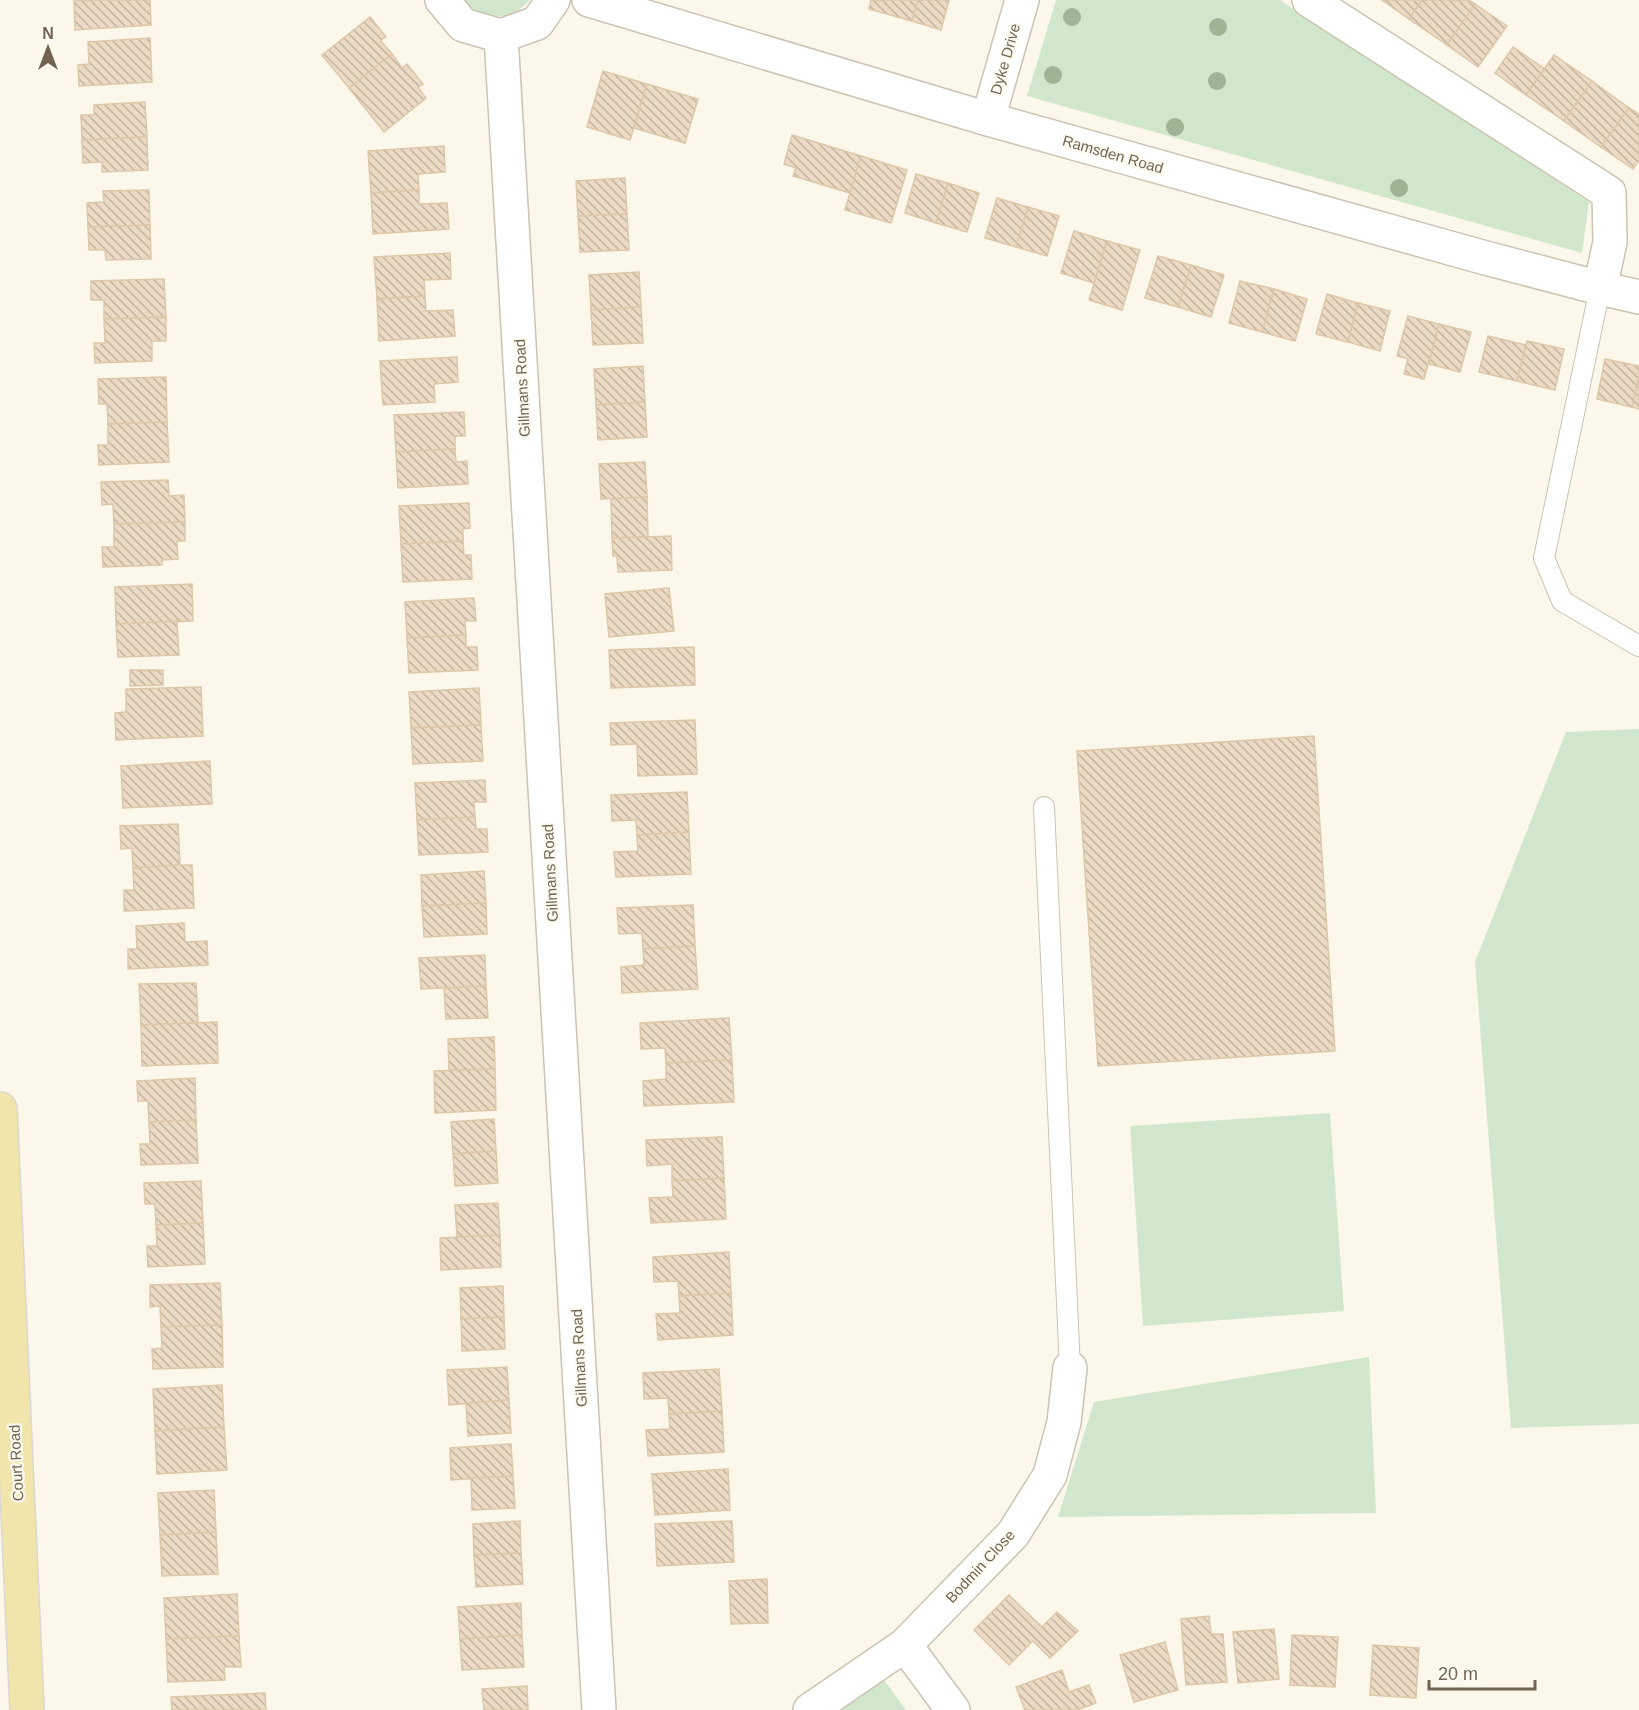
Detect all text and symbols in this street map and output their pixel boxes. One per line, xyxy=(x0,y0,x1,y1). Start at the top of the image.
north arrow xyxy=(18,18,78,78)
street label: Dyke Drive xyxy=(987,21,1023,97)
text: N xyxy=(42,25,54,42)
street label: Ramsden Road xyxy=(1061,131,1165,177)
street label: Gillmans Road xyxy=(511,338,533,438)
street label: Gillmans Road xyxy=(539,823,561,923)
street label: Gillmans Road xyxy=(568,1308,590,1408)
street label: Court Road xyxy=(6,1424,26,1502)
street label: Bodmin Close xyxy=(942,1526,1018,1606)
scale bar xyxy=(1429,1653,1536,1691)
text: 20 m xyxy=(1438,1664,1478,1684)

